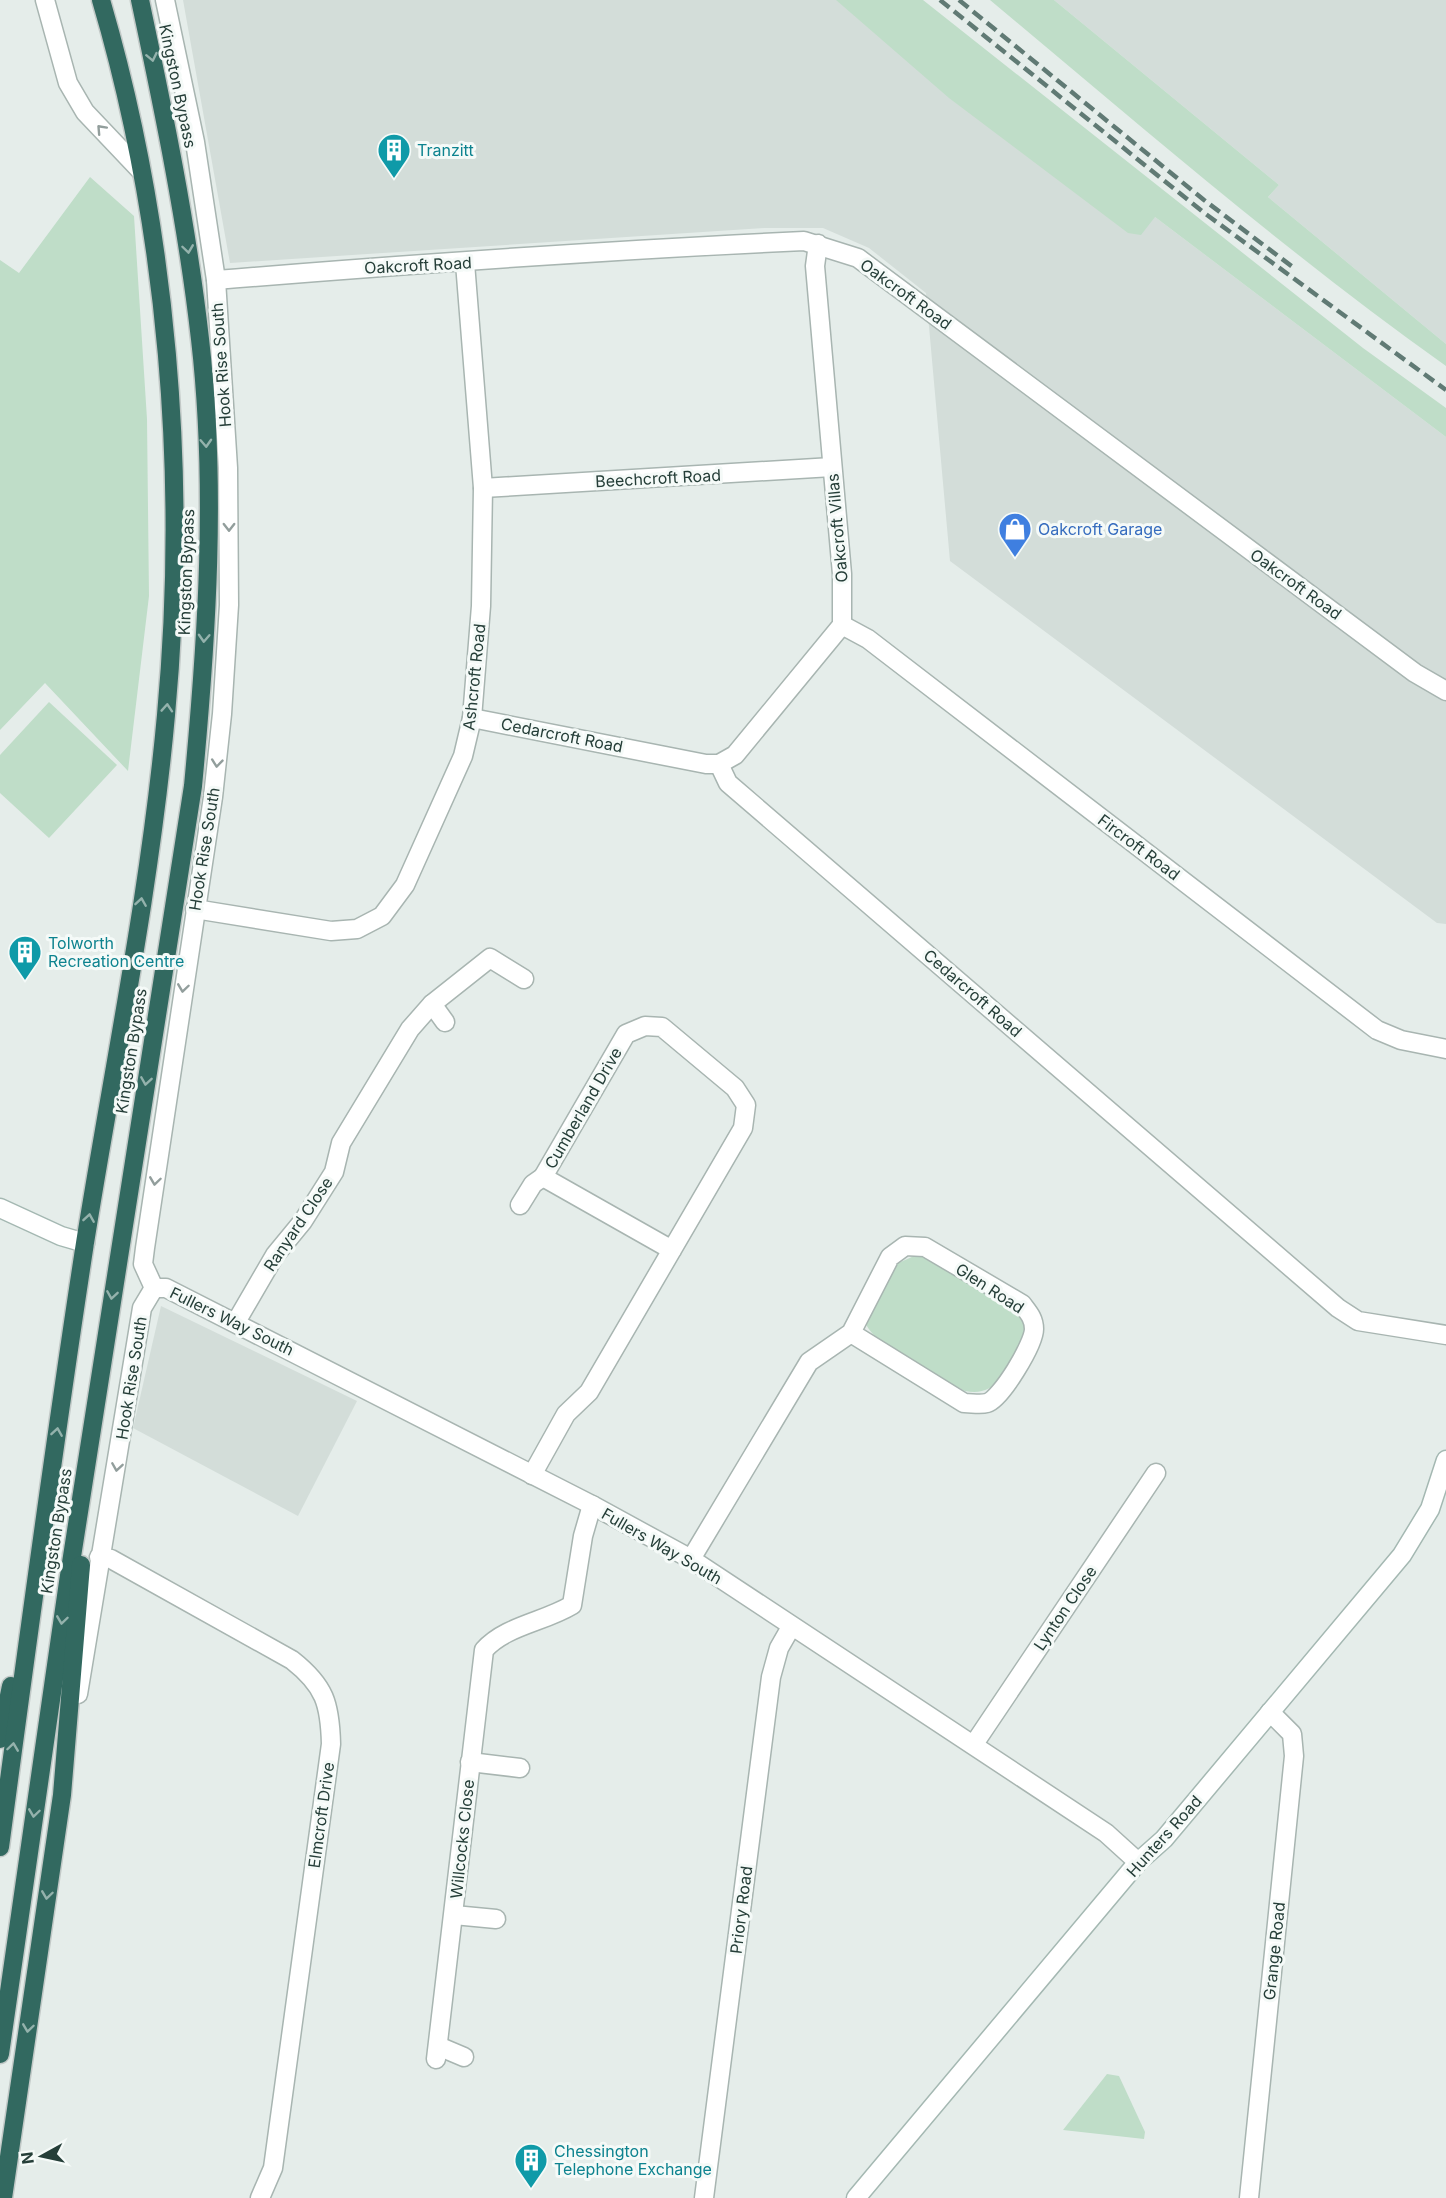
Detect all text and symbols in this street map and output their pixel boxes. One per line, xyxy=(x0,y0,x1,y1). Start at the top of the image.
street label: Kingston Bypass xyxy=(155,22,201,150)
one-way arrow xyxy=(145,52,158,62)
one-way arrow xyxy=(97,125,108,136)
building icon: Tranzitt xyxy=(376,132,412,179)
place label: Tranzitt xyxy=(417,140,474,160)
one-way arrow xyxy=(181,244,194,253)
street label: Oakcroft Road xyxy=(364,252,472,278)
street label: Oakcroft Road xyxy=(856,254,956,334)
street label: Hook Rise South xyxy=(207,302,235,428)
one-way arrow xyxy=(200,438,213,447)
street label: Beechcroft Road xyxy=(595,465,721,491)
street label: Oakcroft Villas xyxy=(822,473,852,583)
street label: Kingston Bypass xyxy=(174,508,198,636)
shop icon: Oakcroft Garage xyxy=(997,511,1033,558)
place label: Oakcroft Garage xyxy=(1038,519,1162,539)
one-way arrow xyxy=(223,522,235,531)
street label: Oakcroft Road xyxy=(1246,544,1346,624)
street label: Ashcroft Road xyxy=(458,623,490,731)
one-way arrow xyxy=(198,633,211,642)
one-way arrow xyxy=(160,704,173,713)
street label: Cedarcroft Road xyxy=(499,713,625,757)
one-way arrow xyxy=(211,759,224,768)
street label: Hook Rise South xyxy=(184,786,224,912)
street label: Fircroft Road xyxy=(1094,810,1184,884)
one-way arrow xyxy=(134,897,146,906)
place label: Tolworth Recreation Centre xyxy=(48,933,184,971)
building icon: Tolworth Recreation Centre xyxy=(7,934,43,981)
street label: Cedarcroft Road xyxy=(920,945,1026,1041)
one-way arrow xyxy=(178,983,190,992)
street label: Kingston Bypass xyxy=(111,987,151,1115)
street label: Cumberland Drive xyxy=(540,1044,626,1172)
one-way arrow xyxy=(140,1077,152,1086)
street label: Ranyard Close xyxy=(259,1173,337,1275)
one-way arrow xyxy=(149,1175,162,1185)
one-way arrow xyxy=(83,1214,95,1223)
street label: Glen Road xyxy=(952,1258,1028,1318)
street label: Fullers Way South xyxy=(167,1282,297,1360)
one-way arrow xyxy=(107,1290,119,1300)
street label: Hook Rise South xyxy=(111,1315,151,1441)
one-way arrow xyxy=(50,1427,63,1437)
one-way arrow xyxy=(111,1463,123,1472)
street label: Kingston Bypass xyxy=(36,1467,76,1595)
street label: Fullers Way South xyxy=(598,1503,726,1589)
street label: Lynton Close xyxy=(1029,1562,1101,1654)
one-way arrow xyxy=(57,1615,69,1624)
one-way arrow xyxy=(7,1742,19,1752)
street label: Elmcroft Drive xyxy=(304,1761,338,1869)
street label: Willcocks Close xyxy=(446,1778,478,1900)
street label: Hunters Road xyxy=(1122,1791,1206,1881)
one-way arrow xyxy=(28,1808,40,1817)
street label: Priory Road xyxy=(726,1865,756,1955)
one-way arrow xyxy=(42,1890,54,1899)
street label: Grange Road xyxy=(1259,1901,1289,2001)
one-way arrow xyxy=(23,2023,35,2032)
north arrow xyxy=(12,2126,72,2186)
place label: Chessington Telephone Exchange xyxy=(554,2141,712,2179)
building icon: Chessington Telephone Exchange xyxy=(513,2142,549,2189)
text: N xyxy=(16,2151,38,2166)

